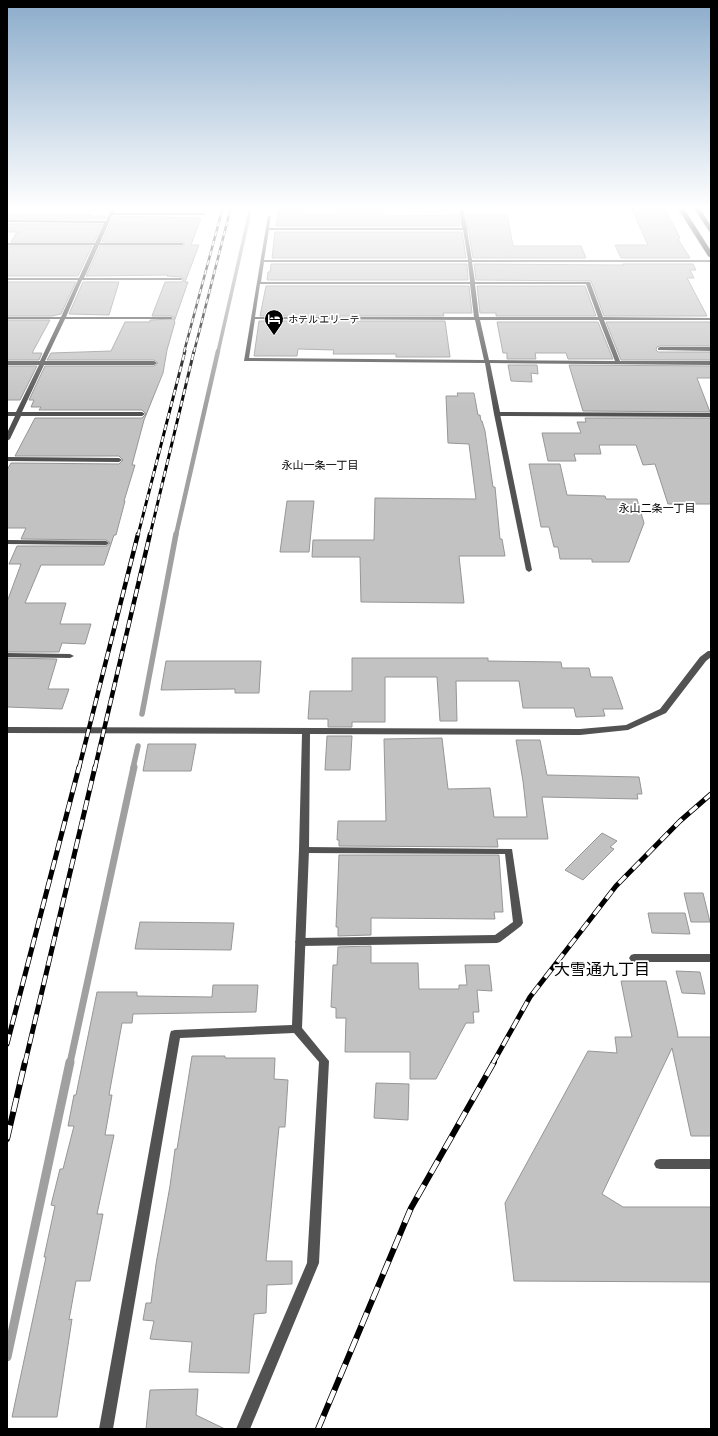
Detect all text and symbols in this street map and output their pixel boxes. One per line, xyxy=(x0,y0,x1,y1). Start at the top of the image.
hotel icon: ホテル エリーテ xyxy=(263,308,285,336)
place label: ホテル エリーテ xyxy=(288,314,360,326)
district label: 永山一条一丁目 xyxy=(282,459,359,472)
district label: 永山二条一丁目 xyxy=(619,502,696,515)
district label: 大雪通九丁目 xyxy=(554,961,650,980)

